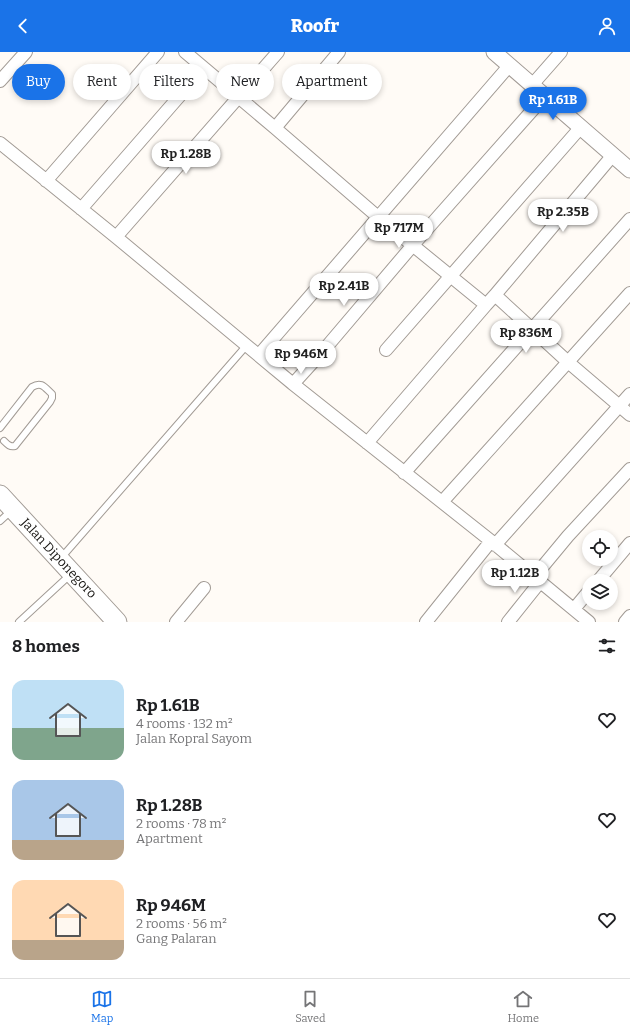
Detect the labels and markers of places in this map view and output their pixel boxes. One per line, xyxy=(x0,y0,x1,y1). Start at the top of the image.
pin: Rp 1.61B xyxy=(512,87,594,121)
pin: Rp 1.28B xyxy=(145,141,227,175)
pin: Rp 2.35B xyxy=(522,199,604,233)
pin: Rp 717M xyxy=(362,215,436,249)
pin: Rp 2.41B xyxy=(303,273,385,307)
pin: Rp 836M xyxy=(489,320,563,354)
pin: Rp 946M xyxy=(264,341,338,375)
pin: Rp 1.12B xyxy=(474,560,556,594)

